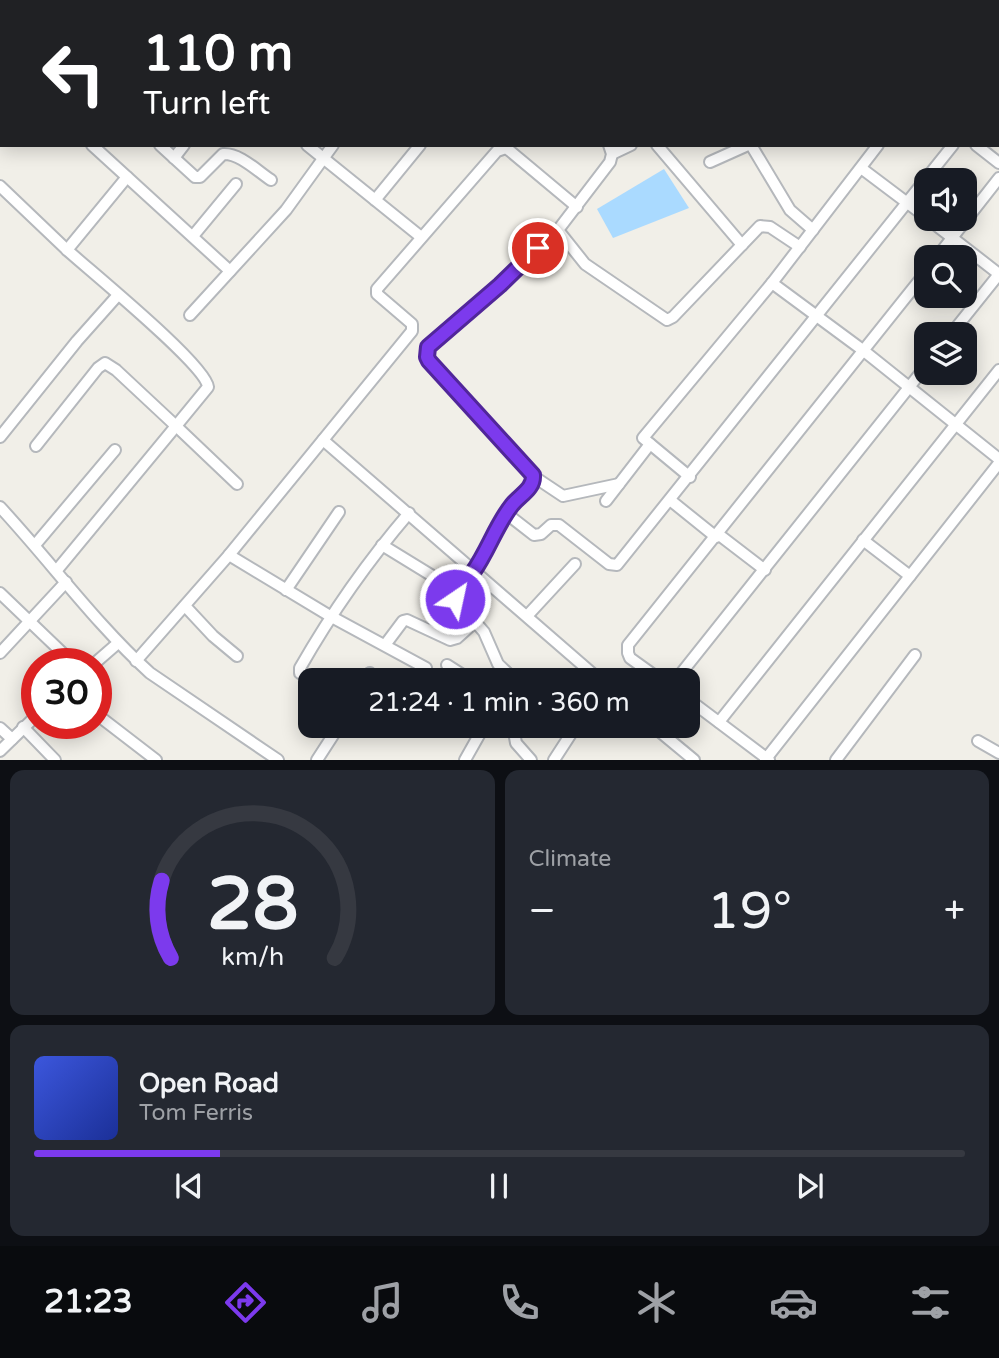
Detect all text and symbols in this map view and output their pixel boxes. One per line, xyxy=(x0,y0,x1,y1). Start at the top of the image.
text: 110 m xyxy=(143,25,293,84)
icon: left xyxy=(28,28,119,119)
text: Turn left xyxy=(143,85,270,123)
map controls xyxy=(914,168,977,385)
button: sound xyxy=(914,168,977,231)
pin xyxy=(508,218,568,278)
icon: arrive xyxy=(519,229,557,267)
button: search xyxy=(914,245,977,308)
button: layers xyxy=(914,322,977,385)
position arrow xyxy=(418,562,492,636)
speed limit sign: 30 xyxy=(21,648,112,739)
text: 21:24 · 1 min · 360 m xyxy=(368,687,630,718)
text: Climate xyxy=(529,845,611,873)
text: 28 xyxy=(207,862,298,950)
text: 19° xyxy=(707,880,792,943)
text: − xyxy=(529,888,556,934)
text: + xyxy=(944,888,965,934)
text: km/h xyxy=(221,942,284,972)
text: Open Road xyxy=(139,1068,279,1099)
text: Tom Ferris xyxy=(139,1099,253,1127)
icon: previous xyxy=(170,1167,208,1205)
icon: pause xyxy=(480,1167,518,1205)
icon: next xyxy=(791,1167,829,1205)
icon: directions xyxy=(221,1278,270,1327)
icon: music xyxy=(358,1278,407,1327)
icon: phone xyxy=(495,1278,544,1327)
icon: climate xyxy=(632,1278,681,1327)
icon: car xyxy=(769,1278,818,1327)
icon: filters xyxy=(906,1278,955,1327)
text: 21:23 xyxy=(44,1283,133,1321)

